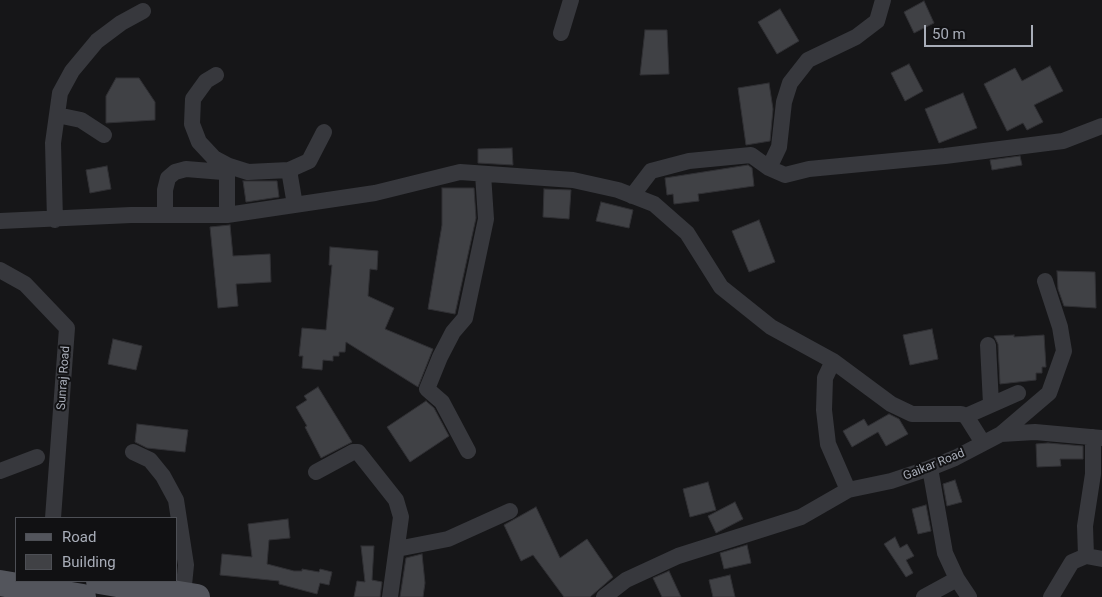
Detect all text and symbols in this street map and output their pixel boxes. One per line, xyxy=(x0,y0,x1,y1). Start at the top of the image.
scale bar xyxy=(927,15,1036,47)
text: 50 m xyxy=(932,25,966,43)
street label: Sunraj Road xyxy=(55,346,73,410)
street label: Gaikar Road xyxy=(901,446,967,484)
legend xyxy=(15,517,178,582)
text: Road xyxy=(62,528,96,546)
text: Building xyxy=(62,553,116,571)

